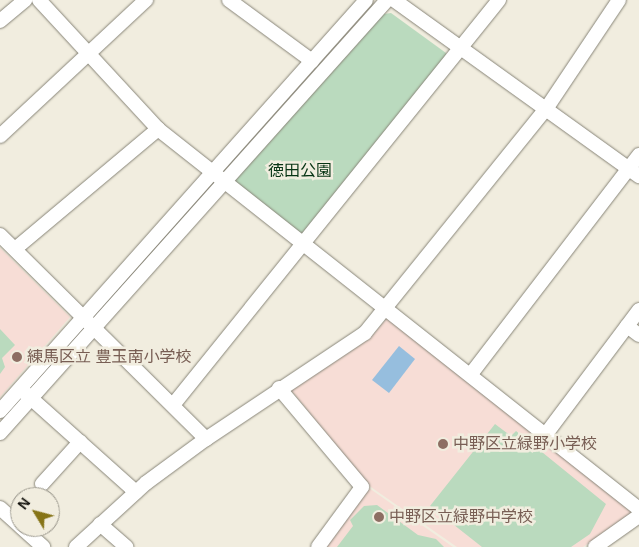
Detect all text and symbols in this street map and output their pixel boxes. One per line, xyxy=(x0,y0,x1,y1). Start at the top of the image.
park label: 徳田公園 xyxy=(268,161,332,181)
place label: 練馬区立 豊玉南小学校 xyxy=(27,347,191,367)
marker: 練馬区立 豊玉南小学校 xyxy=(11,351,23,363)
place label: 中野区立緑野小学校 xyxy=(453,434,597,454)
marker: 中野区立緑野小学校 xyxy=(437,438,449,450)
north arrow xyxy=(10,487,60,537)
text: N xyxy=(14,495,33,512)
place label: 中野区立緑野中学校 xyxy=(389,507,533,527)
marker: 中野区立緑野中学校 xyxy=(373,511,385,523)

